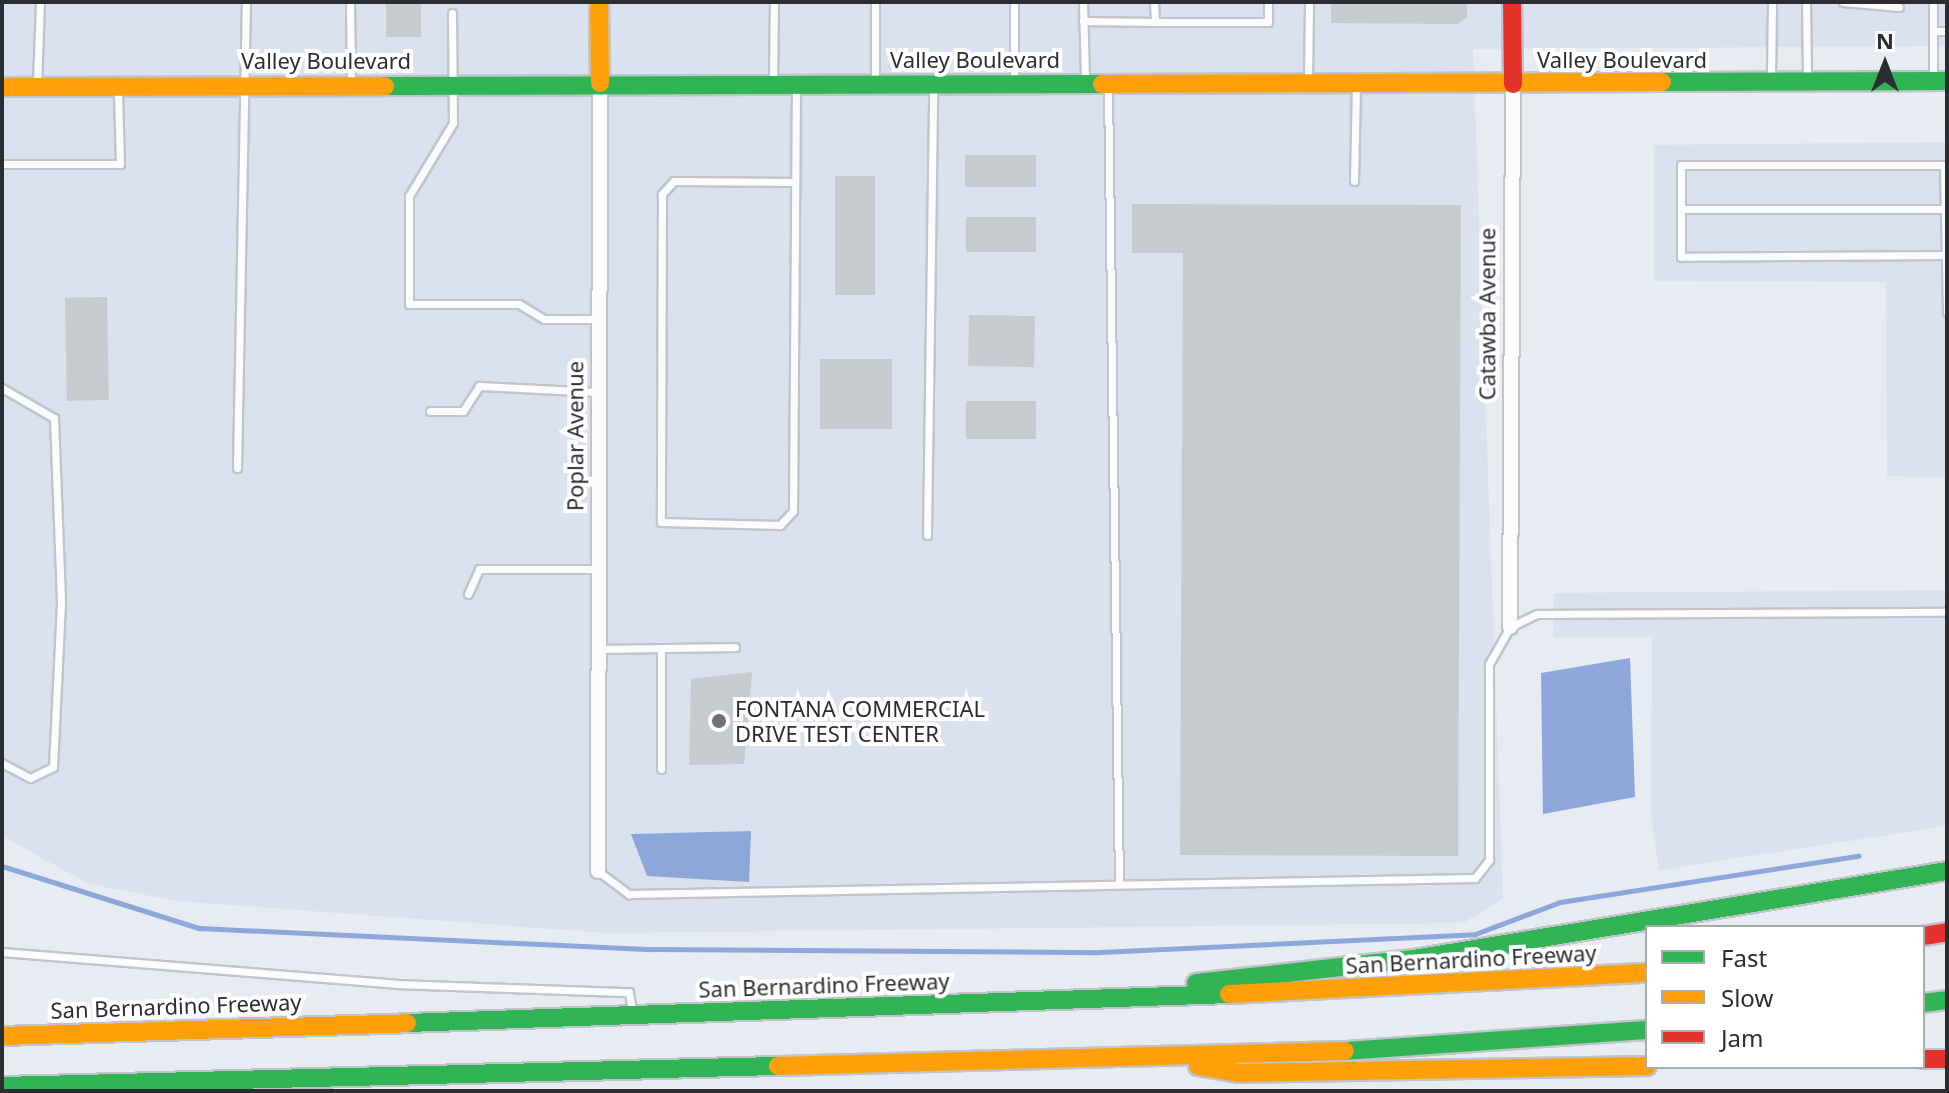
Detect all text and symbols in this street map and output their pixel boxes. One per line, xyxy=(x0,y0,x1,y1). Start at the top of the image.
north arrow xyxy=(1845,24,1925,104)
text: N xyxy=(1876,25,1894,55)
street label: Valley Boulevard xyxy=(890,47,1060,73)
street label: Valley Boulevard xyxy=(1537,47,1707,73)
street label: Valley Boulevard xyxy=(241,48,411,74)
street label: Catawba Avenue xyxy=(1474,228,1500,400)
street label: Poplar Avenue xyxy=(562,361,588,511)
place label: FONTANA COMMERCIAL DRIVE TEST CENTER xyxy=(735,695,985,746)
marker: FONTANA COMMERCIAL DRIVE TEST CENTER xyxy=(710,712,728,730)
legend xyxy=(1645,925,1925,1069)
street label: San Bernardino Freeway xyxy=(1345,939,1597,979)
text: Fast xyxy=(1721,941,1767,974)
street label: San Bernardino Freeway xyxy=(698,967,950,1003)
text: Slow xyxy=(1721,981,1773,1014)
street label: San Bernardino Freeway xyxy=(50,988,302,1024)
text: Jam xyxy=(1721,1021,1763,1054)

